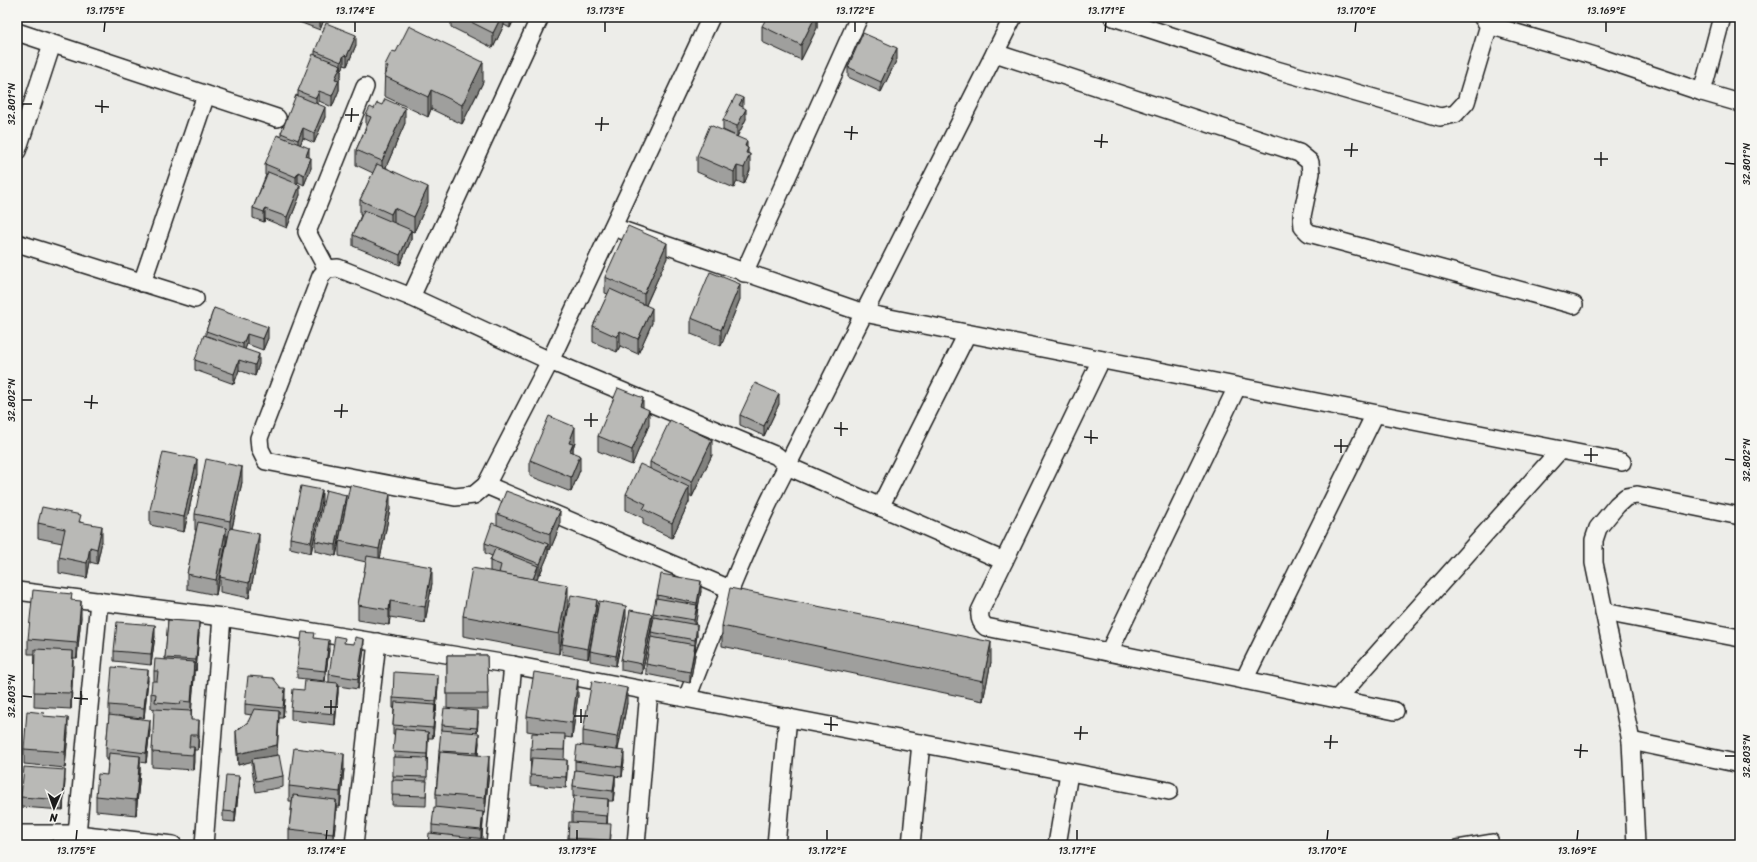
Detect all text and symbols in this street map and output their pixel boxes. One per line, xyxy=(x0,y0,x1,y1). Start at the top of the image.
text: 13.175°E xyxy=(86,2,126,20)
text: 13.174°E xyxy=(336,2,376,20)
text: 13.173°E xyxy=(586,2,626,20)
text: 13.172°E xyxy=(836,2,876,20)
text: 13.171°E xyxy=(1088,2,1126,20)
text: 13.170°E xyxy=(1337,2,1377,20)
text: 13.169°E xyxy=(1587,2,1627,20)
text: 32.801°N xyxy=(3,83,21,125)
text: 32.801°N xyxy=(1738,143,1756,185)
text: 32.802°N xyxy=(3,378,21,422)
text: 32.802°N xyxy=(1738,438,1756,482)
text: 32.803°N xyxy=(3,674,21,718)
text: 32.803°N xyxy=(1738,734,1756,778)
north arrow xyxy=(34,788,74,828)
text: N xyxy=(49,808,59,827)
text: 13.175°E xyxy=(57,842,97,860)
text: 13.174°E xyxy=(307,842,347,860)
text: 13.173°E xyxy=(558,842,598,860)
text: 13.172°E xyxy=(808,842,848,860)
text: 13.171°E xyxy=(1059,842,1097,860)
text: 13.170°E xyxy=(1308,842,1348,860)
text: 13.169°E xyxy=(1558,842,1598,860)

